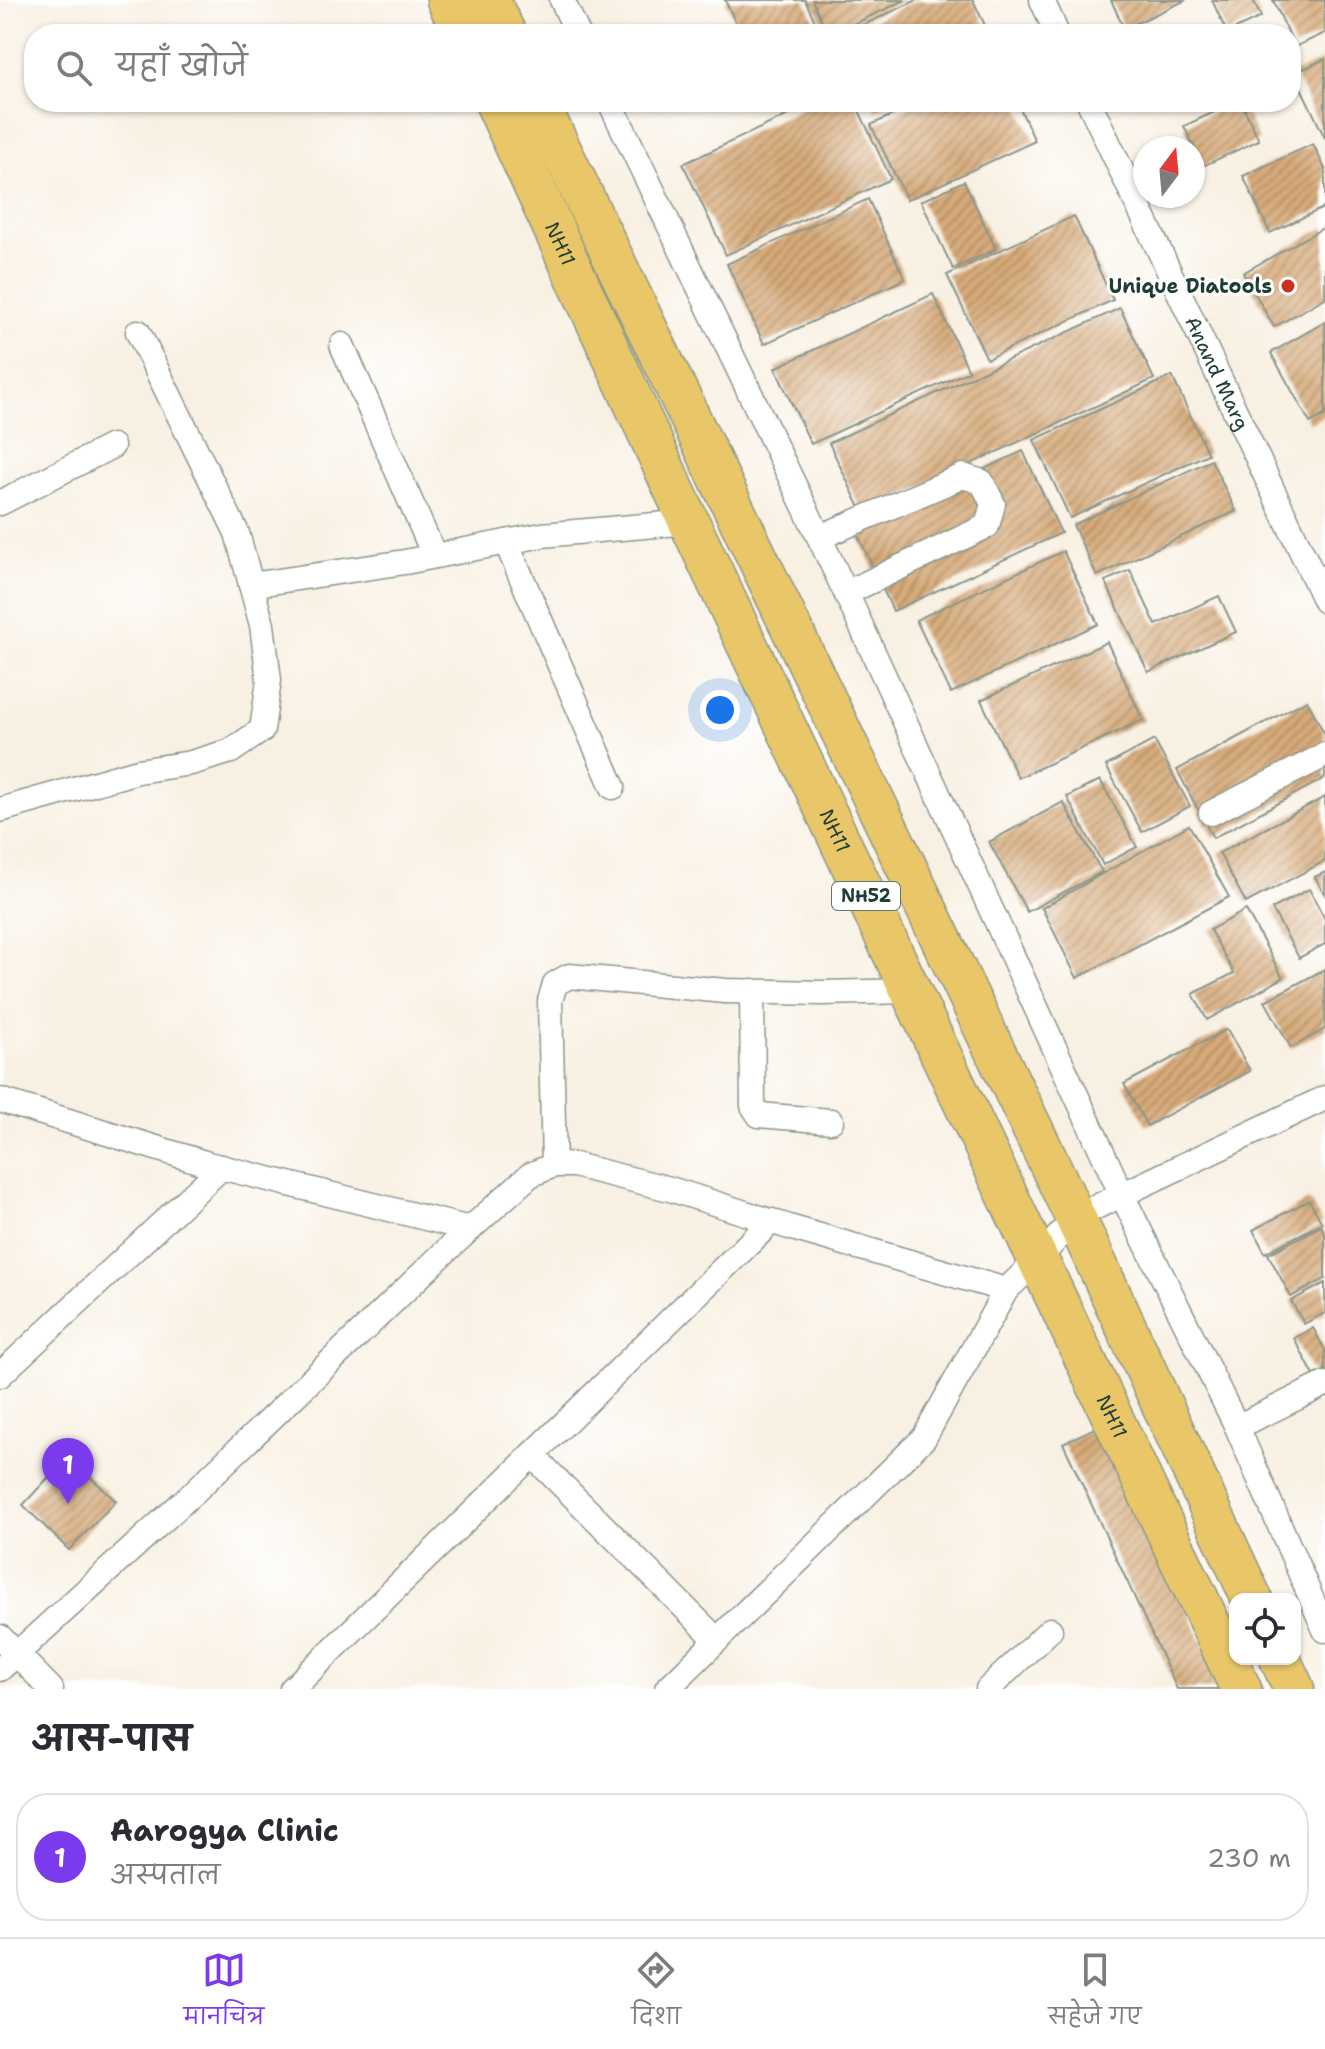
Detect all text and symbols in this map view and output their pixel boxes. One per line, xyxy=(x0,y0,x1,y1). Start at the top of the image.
search box xyxy=(24,24,1301,112)
text: यहाँ खोजें xyxy=(116,45,248,86)
icon: search xyxy=(52,46,96,90)
north arrow xyxy=(1133,136,1205,208)
street label: NH11 xyxy=(539,218,582,270)
place label: Unique Diatools xyxy=(1109,273,1272,299)
marker: Unique Diatools xyxy=(1279,277,1297,295)
street label: Anand Marg xyxy=(1179,312,1255,434)
your location xyxy=(700,690,740,730)
street label: NH11 xyxy=(814,805,856,857)
road number: NH52 xyxy=(832,882,900,910)
street label: NH11 xyxy=(1091,1390,1133,1442)
pin: 1 xyxy=(42,1438,94,1504)
map controls xyxy=(1229,1593,1301,1665)
button: locate xyxy=(1229,1593,1301,1665)
text: आस-पास xyxy=(32,1715,191,1761)
text: Aarogya Clinic xyxy=(110,1810,339,1851)
text: 1 xyxy=(54,1840,66,1875)
text: 230 m xyxy=(1207,1840,1291,1875)
text: अस्पताल xyxy=(110,1857,220,1892)
tab: मानचित्र xyxy=(184,1948,264,2041)
tab: दिशा xyxy=(631,1948,681,2041)
tab: सहेजे गए xyxy=(1048,1948,1141,2041)

